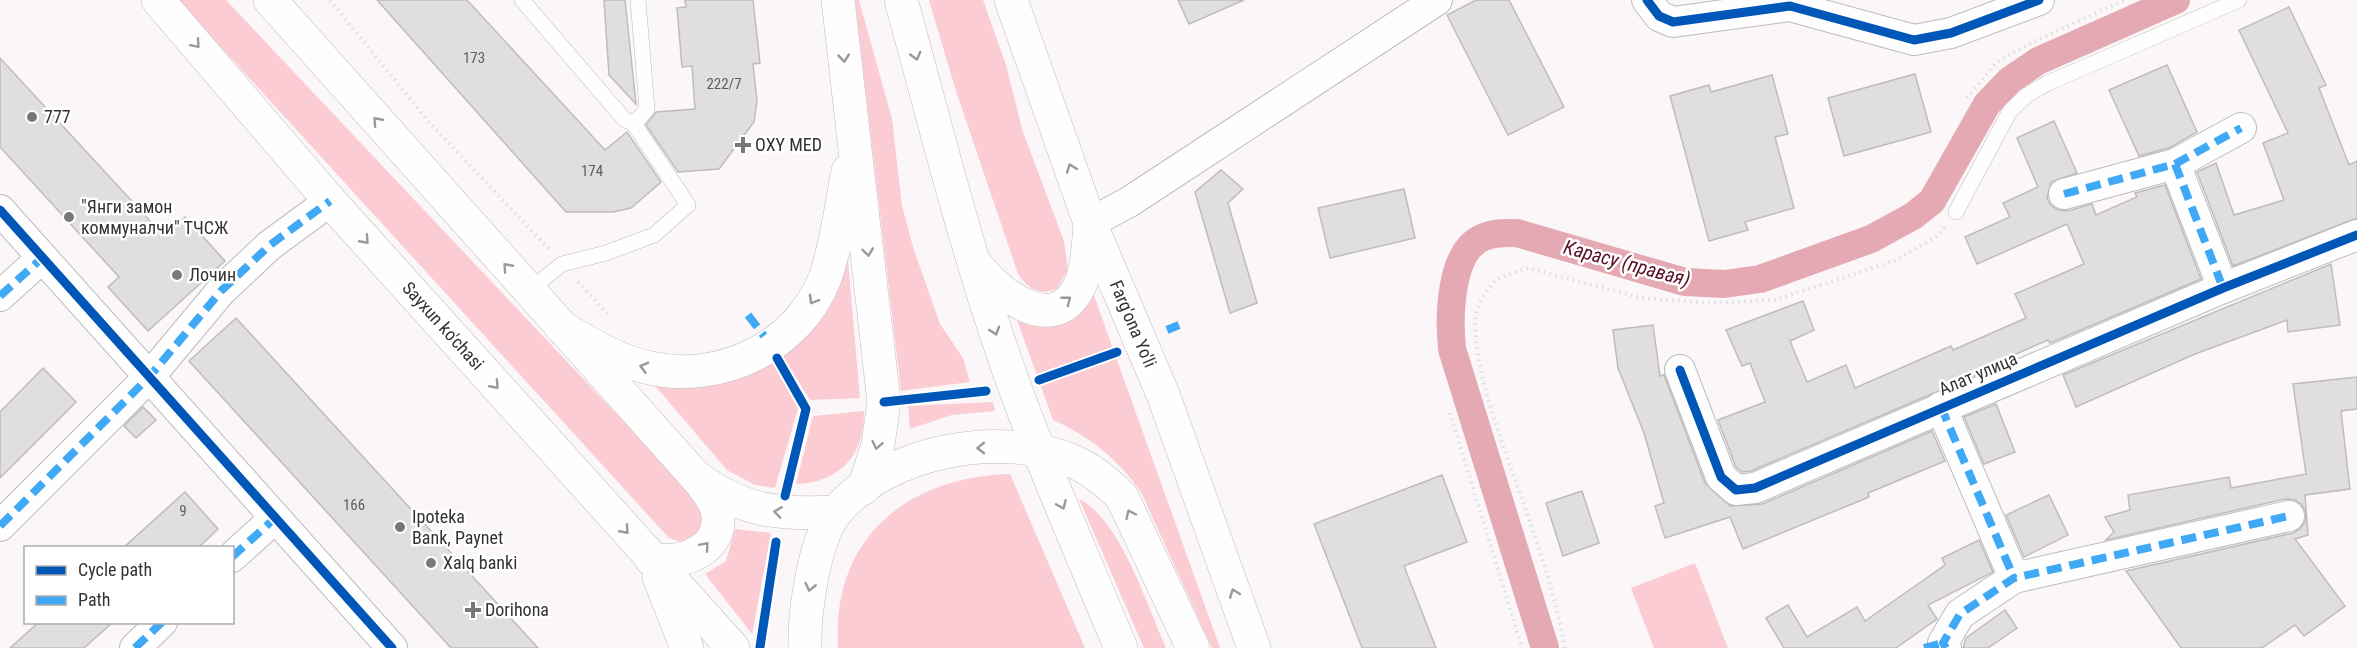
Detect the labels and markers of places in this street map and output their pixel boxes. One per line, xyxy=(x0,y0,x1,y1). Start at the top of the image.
place label: 777 xyxy=(44,106,71,127)
marker: 777 xyxy=(25,110,39,124)
place label: OXY MED xyxy=(755,134,822,155)
marker: OXY MED xyxy=(736,138,750,152)
place label: "Янги замон коммуналчи" ТЧСЖ xyxy=(81,196,228,238)
marker: "Янги замон коммуналчи" ТЧСЖ xyxy=(62,210,76,224)
place label: Лочин xyxy=(189,264,236,285)
marker: Лочин xyxy=(170,268,184,282)
place label: Ipoteka Bank, Paynet xyxy=(412,506,503,548)
marker: Ipoteka Bank, Paynet xyxy=(393,520,407,534)
place label: Xalq banki xyxy=(443,552,517,573)
marker: Xalq banki xyxy=(424,556,438,570)
place label: Dorihona xyxy=(485,599,549,620)
marker: Dorihona xyxy=(466,603,480,617)

